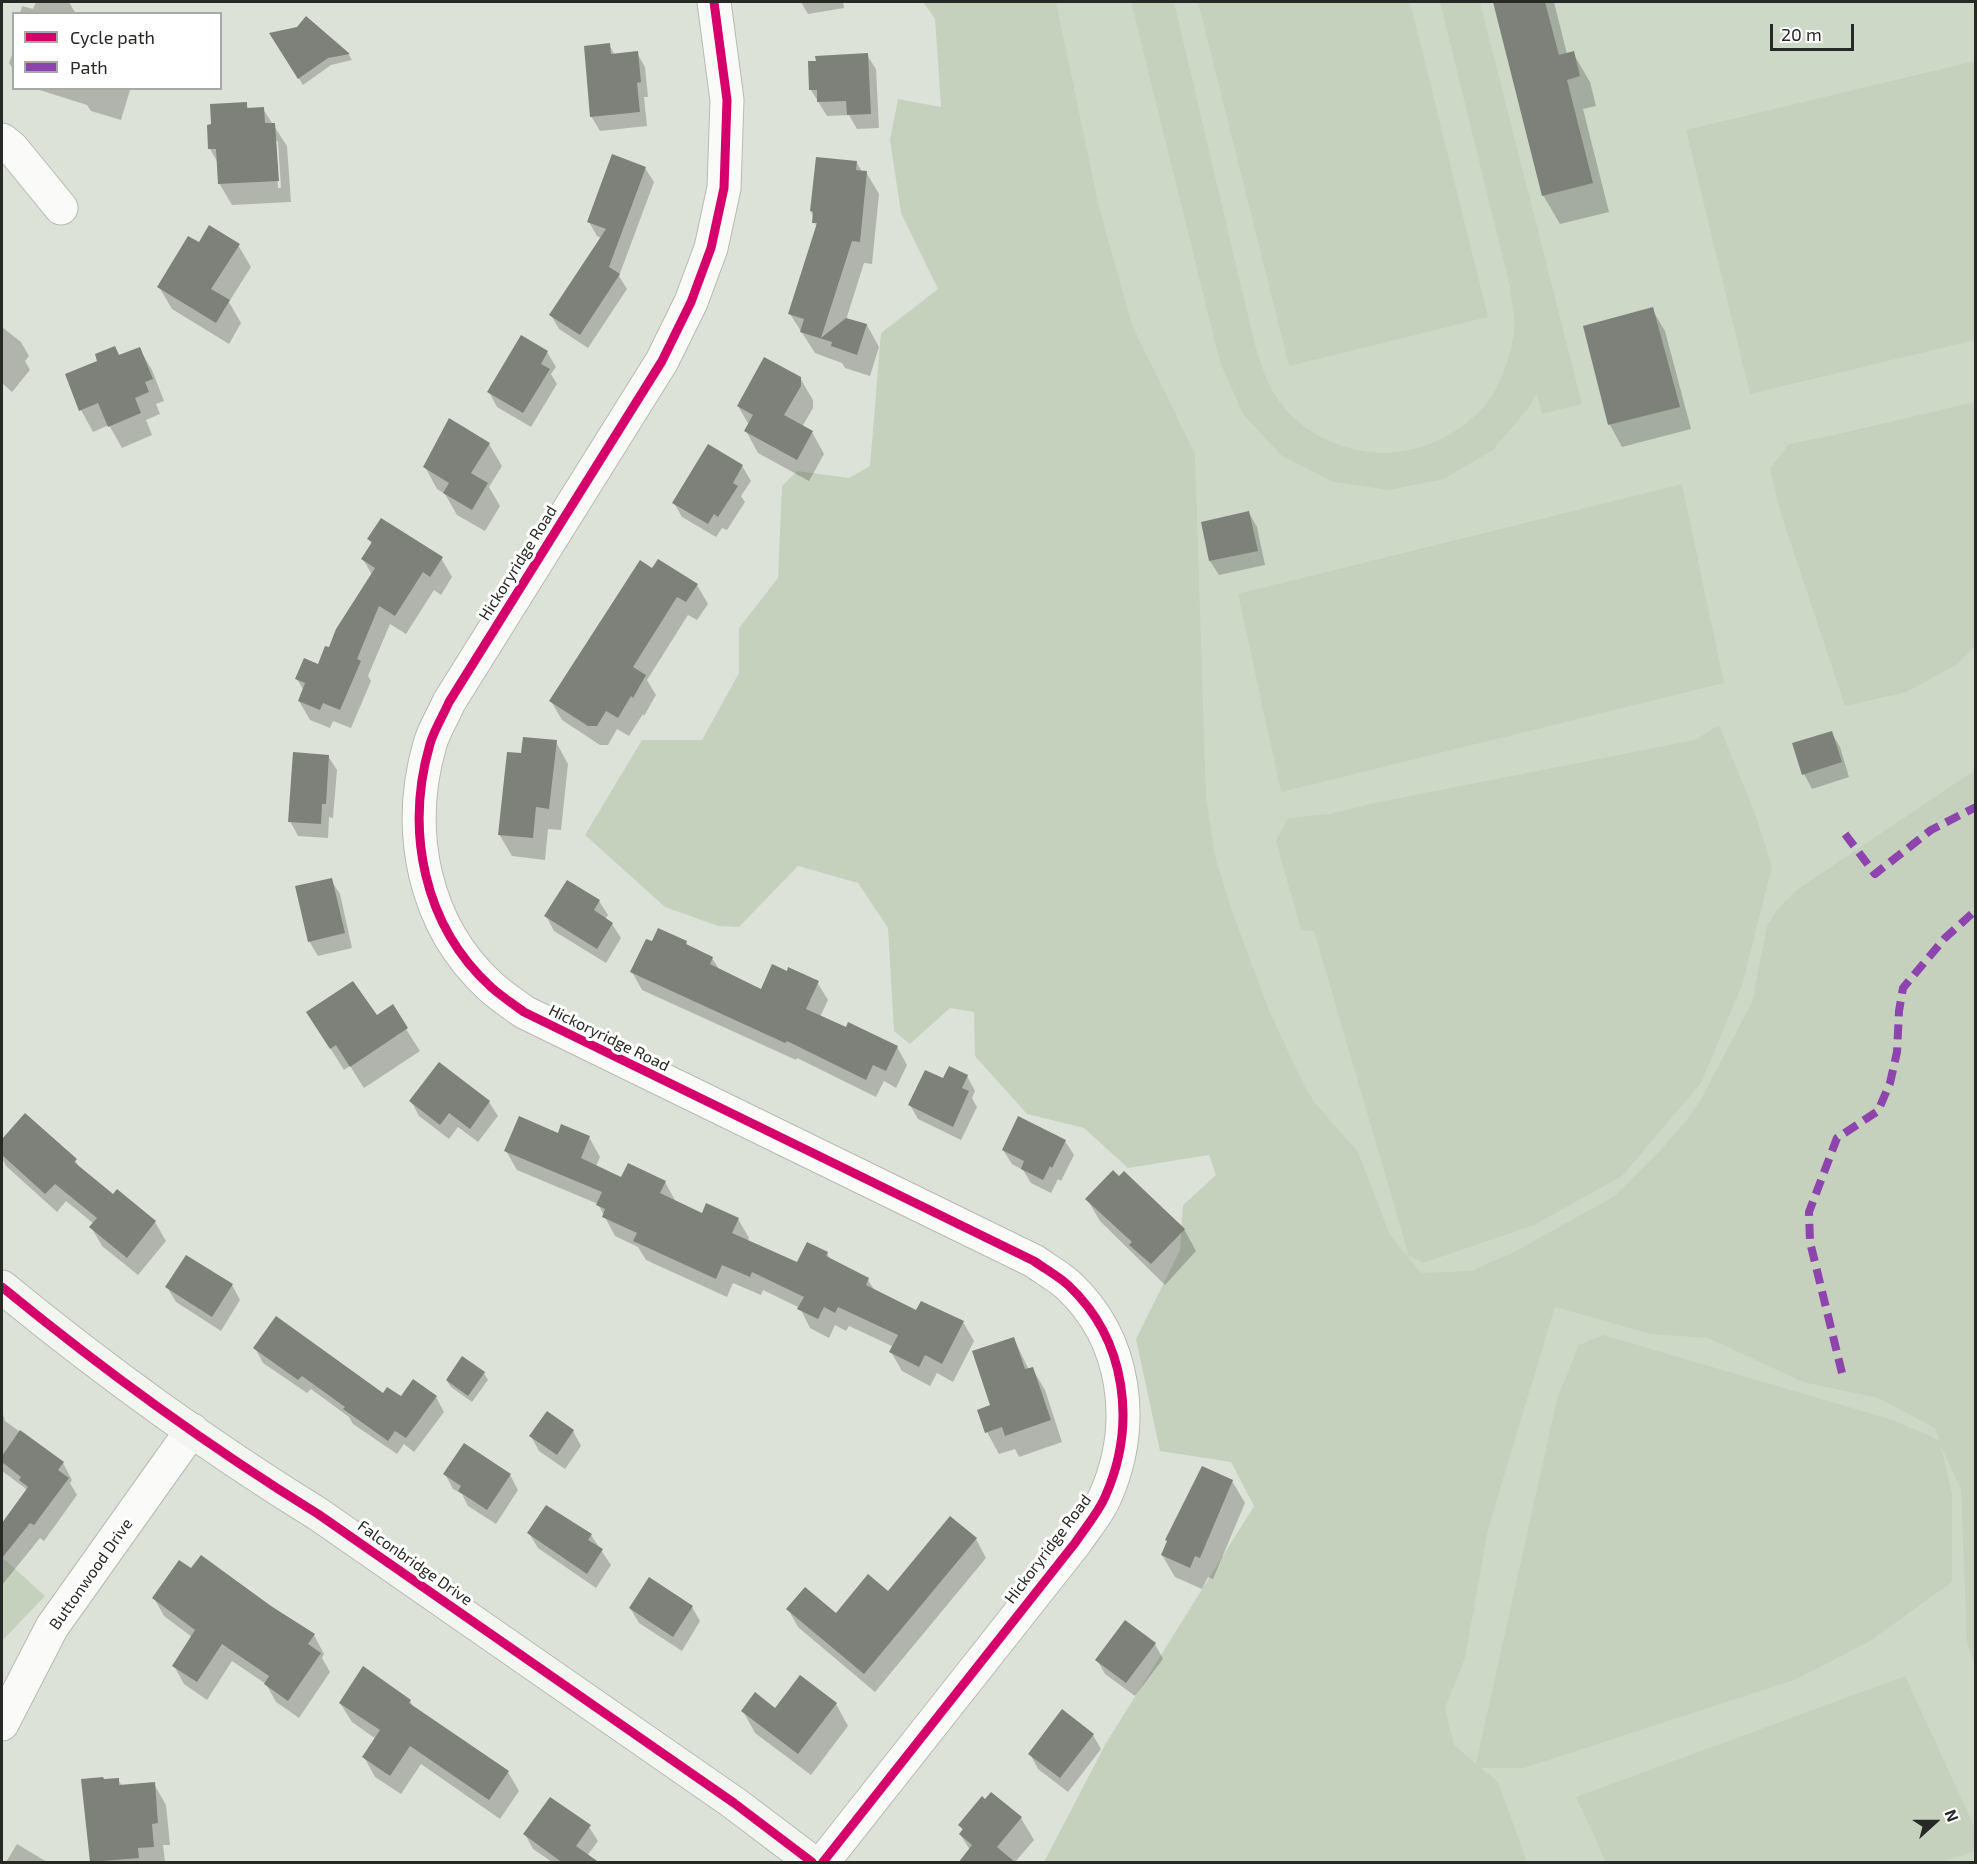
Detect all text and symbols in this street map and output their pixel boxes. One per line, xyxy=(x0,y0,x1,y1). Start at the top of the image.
legend xyxy=(12,12,222,90)
scale bar xyxy=(1773,12,1857,50)
text: 20 m xyxy=(1781,23,1822,45)
text: Cycle path xyxy=(70,26,155,48)
text: Path xyxy=(70,56,108,78)
street label: Hickoryridge Road xyxy=(475,502,561,624)
street label: Hickoryridge Road xyxy=(546,1000,672,1076)
street label: Hickoryridge Road xyxy=(1001,1491,1095,1607)
street label: Buttonwood Drive xyxy=(45,1515,137,1633)
street label: Falconbridge Drive xyxy=(354,1516,476,1610)
north arrow xyxy=(1905,1792,1965,1852)
text: N xyxy=(1941,1807,1963,1824)

